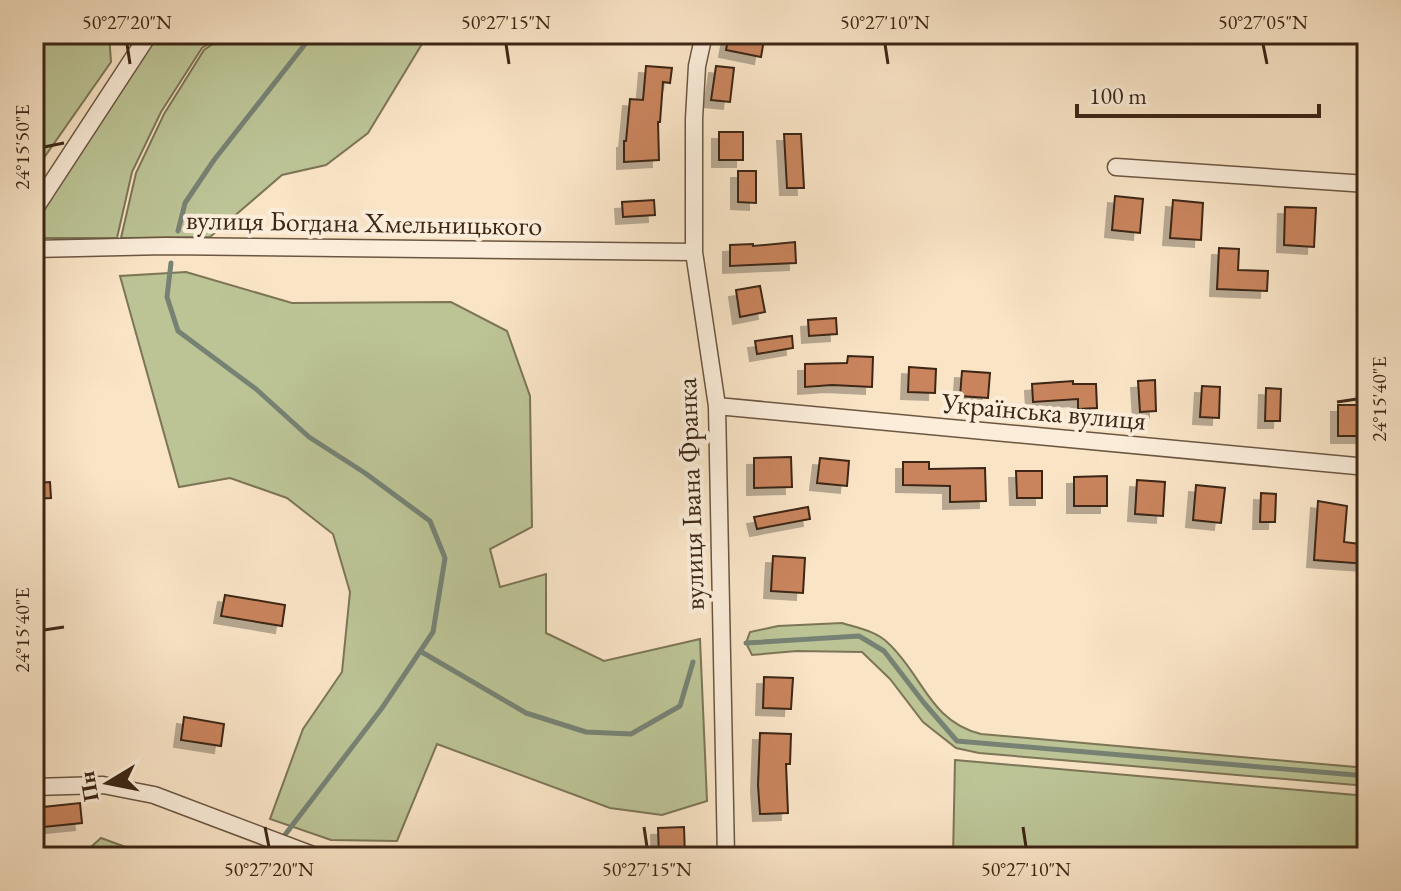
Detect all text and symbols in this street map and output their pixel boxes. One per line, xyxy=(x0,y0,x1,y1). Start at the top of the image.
text: 50°27'20"N xyxy=(82,9,172,35)
text: 50°27'15"N xyxy=(461,9,551,35)
text: 50°27'10"N xyxy=(840,9,930,35)
text: 50°27'05"N xyxy=(1218,9,1308,35)
scale bar xyxy=(1077,68,1319,118)
text: 100 m xyxy=(1089,80,1147,111)
text: 24°15'50"E xyxy=(9,104,35,190)
street label: вулиця Богдана Хмельницького xyxy=(186,201,542,243)
text: 24°15'40"E xyxy=(1366,356,1392,442)
street label: вулиця Івана Франка xyxy=(668,376,712,611)
street label: Українська вулиця xyxy=(939,384,1148,438)
text: 24°15'40"E xyxy=(9,587,35,673)
north arrow xyxy=(68,743,148,823)
text: Пн xyxy=(72,769,106,804)
text: 50°27'20"N xyxy=(224,856,314,882)
text: 50°27'15"N xyxy=(602,856,692,882)
text: 50°27'10"N xyxy=(981,856,1071,882)

